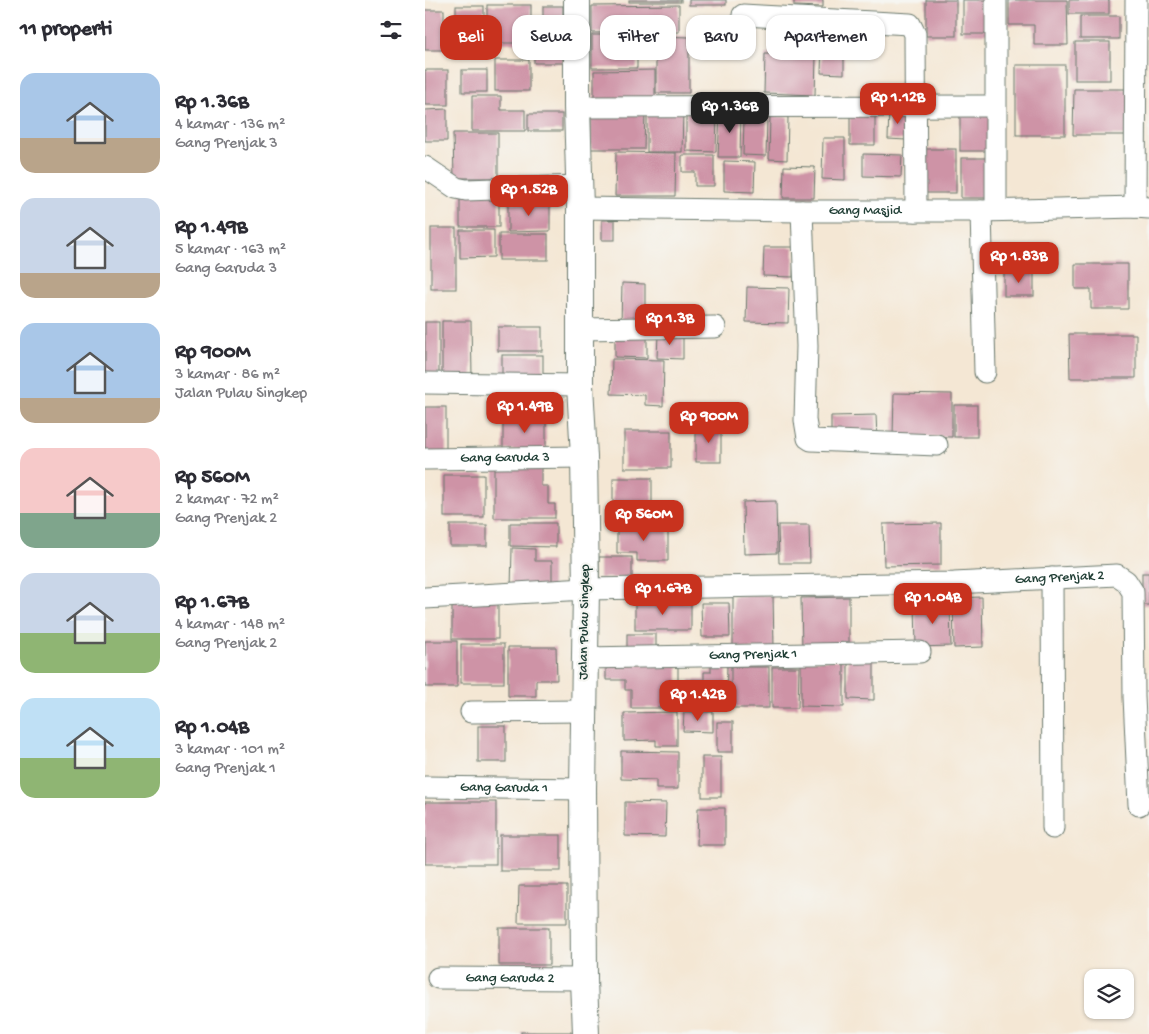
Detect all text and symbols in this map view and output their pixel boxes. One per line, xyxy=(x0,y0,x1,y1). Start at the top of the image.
chip: Beli xyxy=(440,15,502,60)
chip: Sewa xyxy=(512,15,590,60)
chip: Filter xyxy=(600,15,676,60)
chip: Baru xyxy=(686,15,756,60)
chip: Apartemen xyxy=(766,15,885,60)
icon: filters xyxy=(377,16,405,44)
text: 11 properti xyxy=(20,18,112,43)
pin: Rp 1.12B xyxy=(846,82,950,125)
text: Rp 1.12B xyxy=(871,89,925,108)
text: Rp 1.36B xyxy=(175,91,249,116)
pin: Rp 1.36B xyxy=(678,92,782,134)
icon: home xyxy=(60,93,120,153)
text: Rp 1.36B xyxy=(702,98,758,117)
text: 4 kamar · 136 m² xyxy=(175,116,285,135)
text: Gang Prenjak 3 xyxy=(175,135,278,154)
pin: Rp 1.52B xyxy=(477,174,581,217)
text: Rp 1.52B xyxy=(501,181,557,200)
street label: Gang Masjid xyxy=(829,203,903,220)
text: Rp 1.49B xyxy=(175,216,248,241)
icon: home xyxy=(60,218,120,278)
text: 5 kamar · 163 m² xyxy=(175,241,286,260)
pin: Rp 1.83B xyxy=(967,242,1071,284)
text: Rp 1.83B xyxy=(991,248,1047,267)
text: Gang Garuda 3 xyxy=(175,260,277,279)
pin: Rp 1.3B xyxy=(624,304,716,346)
text: Rp 1.3B xyxy=(646,310,694,329)
text: Rp 900M xyxy=(175,341,250,366)
icon: home xyxy=(60,343,120,403)
text: 3 kamar · 86 m² xyxy=(175,366,280,385)
text: Jalan Pulau Singkep xyxy=(175,385,307,404)
pin: Rp 1.49B xyxy=(473,392,577,434)
text: Rp 1.49B xyxy=(497,398,553,417)
pin: Rp 900M xyxy=(663,402,755,444)
text: Rp 900M xyxy=(680,408,738,427)
street label: Gang Garuda 3 xyxy=(460,449,550,467)
text: Rp 560M xyxy=(175,466,250,491)
icon: home xyxy=(60,468,120,528)
text: 2 kamar · 72 m² xyxy=(175,491,279,510)
pin: Rp 560M xyxy=(598,500,690,542)
text: Rp 560M xyxy=(616,506,672,525)
text: Gang Prenjak 2 xyxy=(175,510,277,529)
street label: Jalan Pulau Singkep xyxy=(575,564,595,680)
street label: Gang Prenjak 2 xyxy=(1014,567,1105,589)
pin: Rp 1.67B xyxy=(611,574,715,616)
text: Rp 1.67B xyxy=(635,580,691,599)
pin: Rp 1.04B xyxy=(881,582,985,625)
text: Rp 1.04B xyxy=(905,589,961,608)
text: Rp 1.67B xyxy=(175,591,249,616)
icon: home xyxy=(60,593,120,653)
text: 4 kamar · 148 m² xyxy=(175,616,285,635)
text: Gang Prenjak 2 xyxy=(175,635,277,654)
street label: Gang Prenjak 1 xyxy=(709,646,797,664)
pin: Rp 1.42B xyxy=(646,680,750,722)
text: Rp 1.42B xyxy=(670,686,726,705)
text: Rp 1.04B xyxy=(175,716,249,741)
icon: home xyxy=(60,718,120,778)
text: 3 kamar · 101 m² xyxy=(175,741,285,760)
text: Gang Prenjak 1 xyxy=(175,760,276,779)
street label: Gang Garuda 1 xyxy=(460,779,548,797)
map controls xyxy=(1084,969,1134,1019)
button: layers xyxy=(1084,969,1134,1019)
street label: Gang Garuda 2 xyxy=(465,970,555,987)

